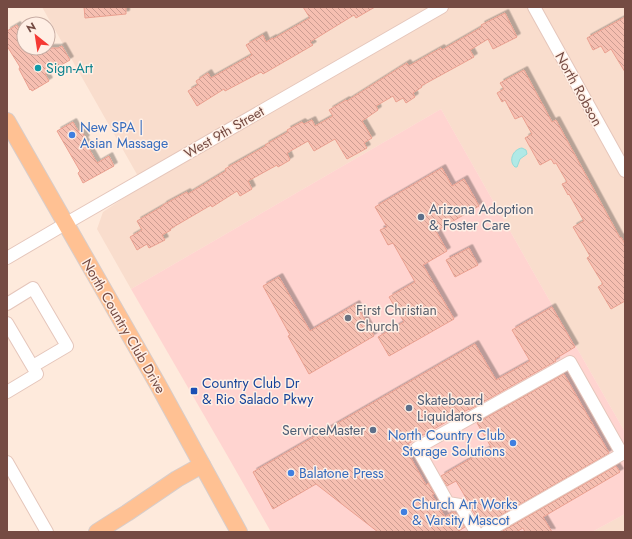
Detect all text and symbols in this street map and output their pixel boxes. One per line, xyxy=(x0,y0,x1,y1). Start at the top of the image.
north arrow xyxy=(16,16,56,56)
text: N xyxy=(23,18,39,36)
street label: North Robson xyxy=(550,48,608,130)
place label: Sign-Art xyxy=(46,58,94,78)
marker: Sign-Art xyxy=(33,63,43,73)
street label: West 9th Street xyxy=(180,101,268,163)
place label: New SPA | Asian Massage xyxy=(80,117,168,153)
marker: New SPA | Asian Massage xyxy=(67,130,77,140)
place label: Arizona Adoption & Foster Care xyxy=(429,199,534,235)
marker: Arizona Adoption & Foster Care xyxy=(416,212,426,222)
street label: North Country Club Drive xyxy=(77,255,171,397)
place label: First Christian Church xyxy=(356,300,437,336)
marker: First Christian Church xyxy=(343,313,353,323)
place label: Country Club Dr & Rio Salado Pkwy xyxy=(202,373,314,409)
marker: Country Club Dr & Rio Salado Pkwy xyxy=(189,386,199,396)
place label: Skateboard Liquidators xyxy=(417,390,483,426)
marker: Skateboard Liquidators xyxy=(404,403,414,413)
place label: ServiceMaster xyxy=(282,420,365,440)
marker: ServiceMaster xyxy=(368,425,378,435)
place label: North Country Club Storage Solutions xyxy=(388,425,505,461)
marker: North Country Club Storage Solutions xyxy=(508,438,518,448)
place label: Balatone Press xyxy=(299,463,384,483)
marker: Balatone Press xyxy=(286,468,296,478)
place label: Church Art Works & Varsity Mascot xyxy=(412,494,518,530)
marker: Church Art Works & Varsity Mascot xyxy=(399,507,409,517)

